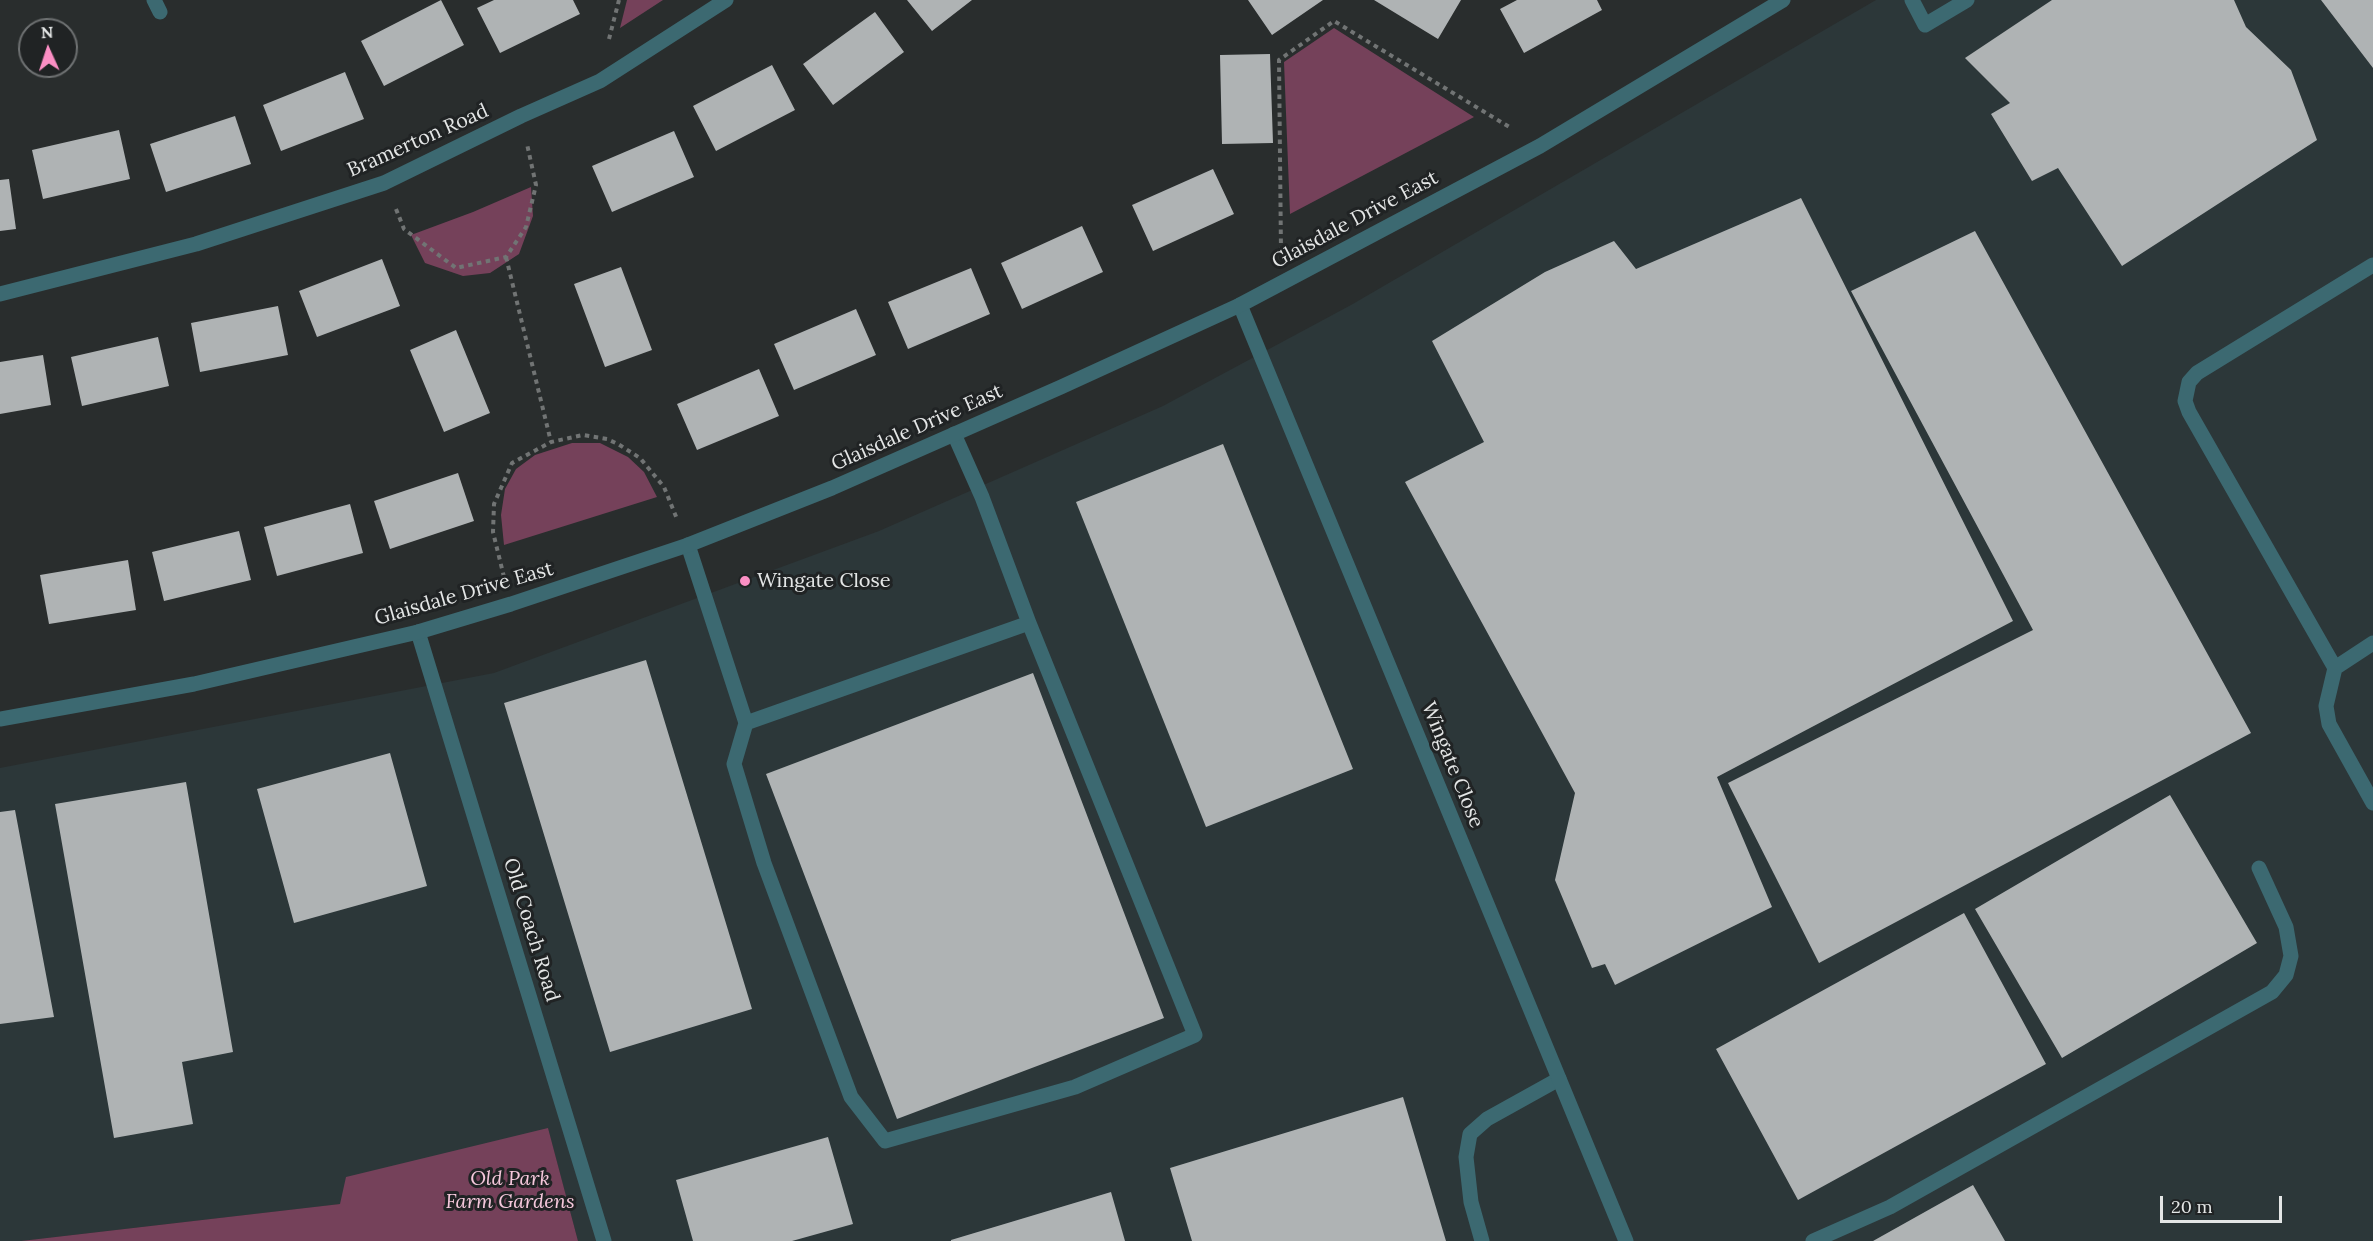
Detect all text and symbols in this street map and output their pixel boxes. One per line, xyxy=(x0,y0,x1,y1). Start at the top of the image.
north arrow xyxy=(18,18,78,78)
text: N xyxy=(40,22,54,42)
street label: Bramerton Road xyxy=(344,99,492,183)
street label: Glaisdale Drive East xyxy=(1268,166,1442,274)
street label: Glaisdale Drive East xyxy=(828,379,1006,477)
street label: Glaisdale Drive East xyxy=(372,557,556,631)
place label: Wingate Close xyxy=(757,569,891,593)
marker: Wingate Close xyxy=(738,574,752,588)
street label: Wingate Close xyxy=(1416,699,1488,831)
street label: Old Coach Road xyxy=(498,855,564,1005)
park label: Old Park Farm Gardens xyxy=(445,1167,575,1214)
scale bar xyxy=(2163,1184,2284,1222)
text: 20 m xyxy=(2171,1195,2213,1218)

